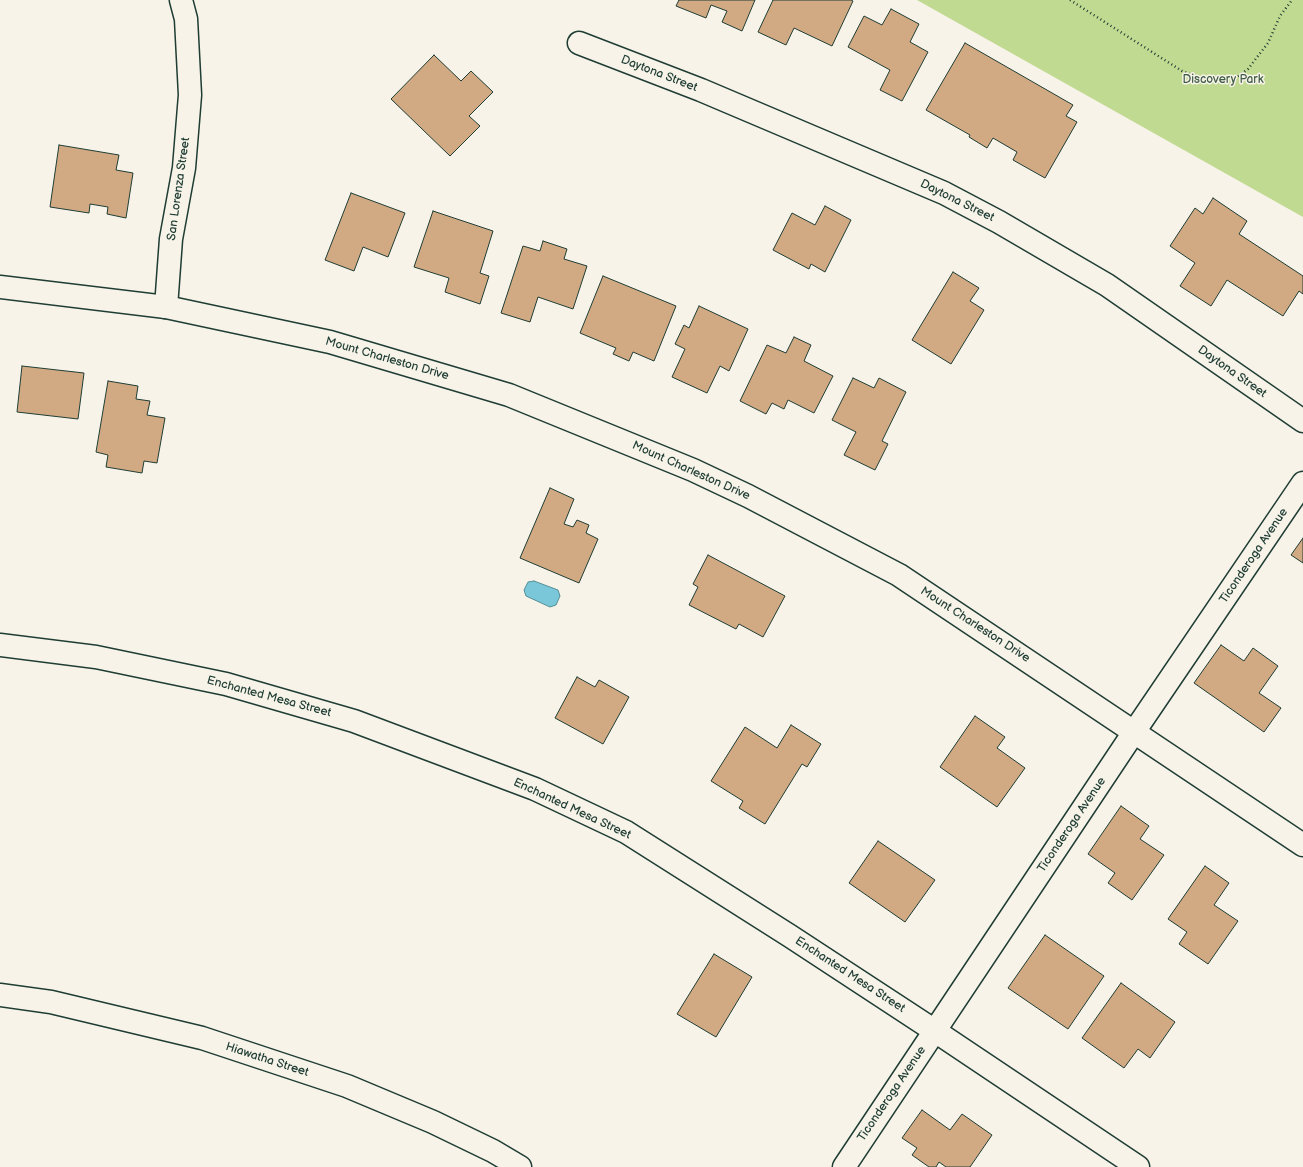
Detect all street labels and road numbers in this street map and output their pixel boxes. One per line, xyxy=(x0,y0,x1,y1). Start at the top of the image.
street label: Daytona Street xyxy=(619,53,699,95)
street label: San Lorenza Street xyxy=(165,137,193,241)
street label: Daytona Street xyxy=(918,177,996,225)
street label: Mount Charleston Drive xyxy=(324,334,450,384)
street label: Daytona Street xyxy=(1195,343,1269,401)
street label: Mount Charleston Drive xyxy=(630,438,752,504)
street label: Ticonderoga Avenue xyxy=(1217,506,1291,606)
street label: Mount Charleston Drive xyxy=(918,584,1032,666)
street label: Enchanted Mesa Street xyxy=(205,673,333,721)
street label: Enchanted Mesa Street xyxy=(511,775,633,843)
street label: Ticonderoga Avenue xyxy=(1035,775,1109,875)
street label: Enchanted Mesa Street xyxy=(792,934,908,1016)
street label: Hiawatha Street xyxy=(224,1040,310,1080)
street label: Ticonderoga Avenue xyxy=(855,1044,929,1144)

